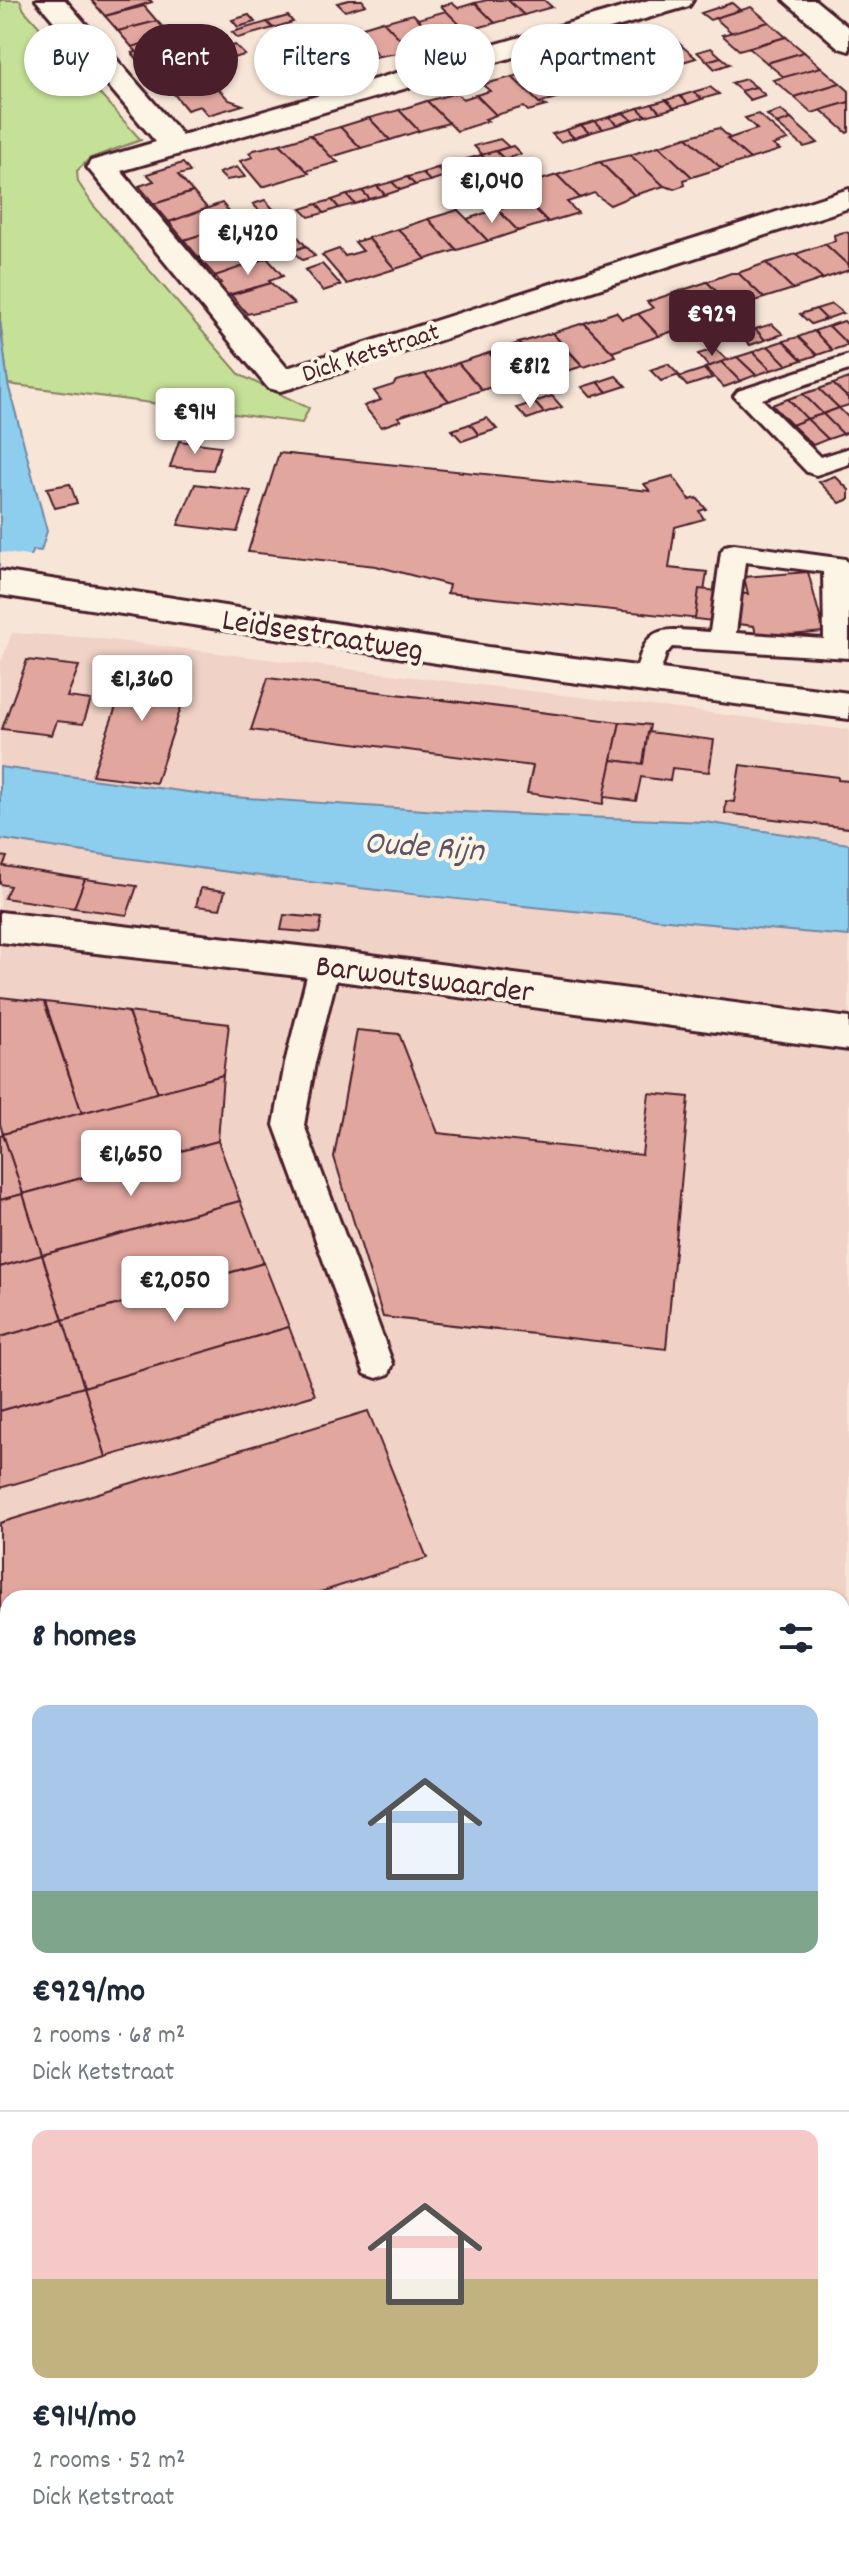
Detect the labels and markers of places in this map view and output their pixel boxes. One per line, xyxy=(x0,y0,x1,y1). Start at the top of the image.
pin: €1,040 xyxy=(427,157,557,225)
pin: €1,420 xyxy=(183,209,313,277)
pin: €929 xyxy=(665,290,759,358)
pin: €812 xyxy=(483,342,577,410)
pin: €914 xyxy=(148,388,242,456)
pin: €1,360 xyxy=(77,655,207,723)
pin: €1,650 xyxy=(66,1130,196,1198)
pin: €2,050 xyxy=(110,1256,240,1324)

